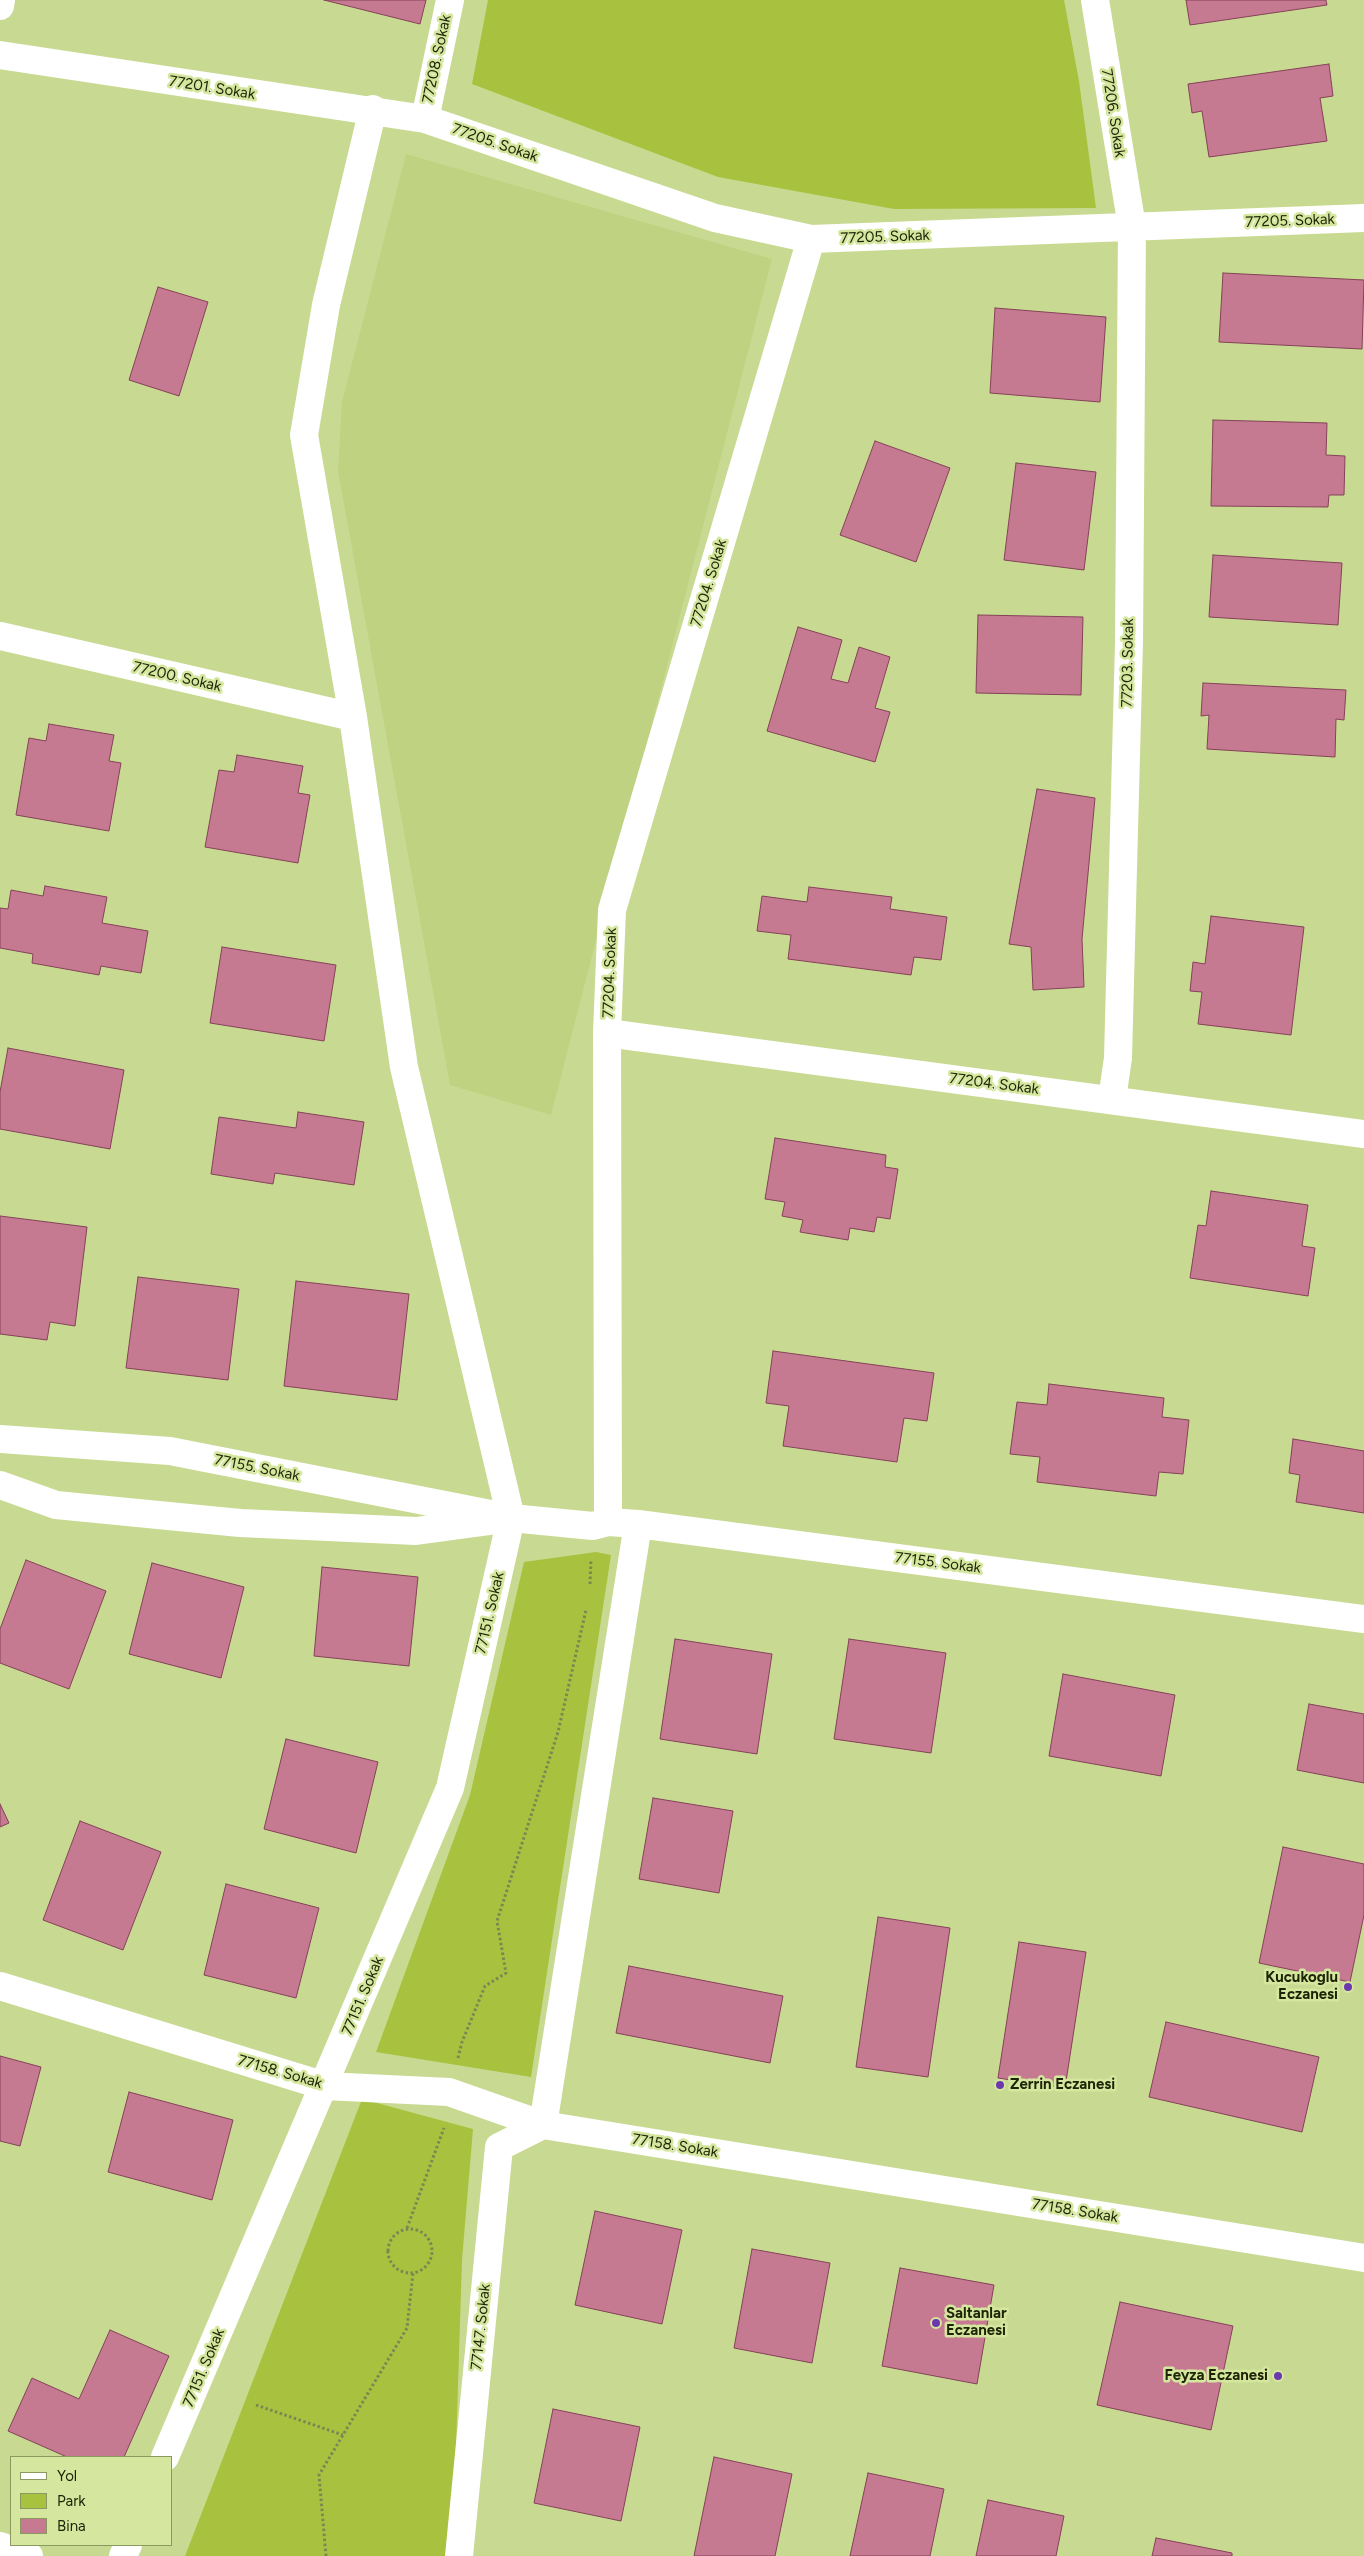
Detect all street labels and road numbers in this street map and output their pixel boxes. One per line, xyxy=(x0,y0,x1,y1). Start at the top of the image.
street label: 77208. Sokak xyxy=(419,13,455,105)
street label: 77206. Sokak xyxy=(1097,67,1129,159)
street label: 77201. Sokak xyxy=(168,72,256,104)
street label: 77205. Sokak xyxy=(450,120,540,166)
street label: 77205. Sokak xyxy=(1245,210,1335,232)
street label: 77205. Sokak xyxy=(840,226,930,248)
street label: 77204. Sokak xyxy=(687,537,731,629)
street label: 77203. Sokak xyxy=(1118,618,1138,708)
street label: 77200. Sokak xyxy=(131,658,223,696)
street label: 77204. Sokak xyxy=(599,928,621,1018)
street label: 77204. Sokak xyxy=(948,1070,1040,1098)
street label: 77155. Sokak xyxy=(213,1451,301,1485)
street label: 77155. Sokak xyxy=(894,1549,982,1577)
street label: 77151. Sokak xyxy=(472,1570,508,1656)
street label: 77151. Sokak xyxy=(338,1954,388,2038)
street label: 77158. Sokak xyxy=(236,2051,324,2093)
street label: 77158. Sokak xyxy=(631,2130,719,2162)
street label: 77158. Sokak xyxy=(1031,2195,1119,2227)
street label: 77147. Sokak xyxy=(468,2283,494,2371)
street label: 77151. Sokak xyxy=(179,2326,229,2410)

